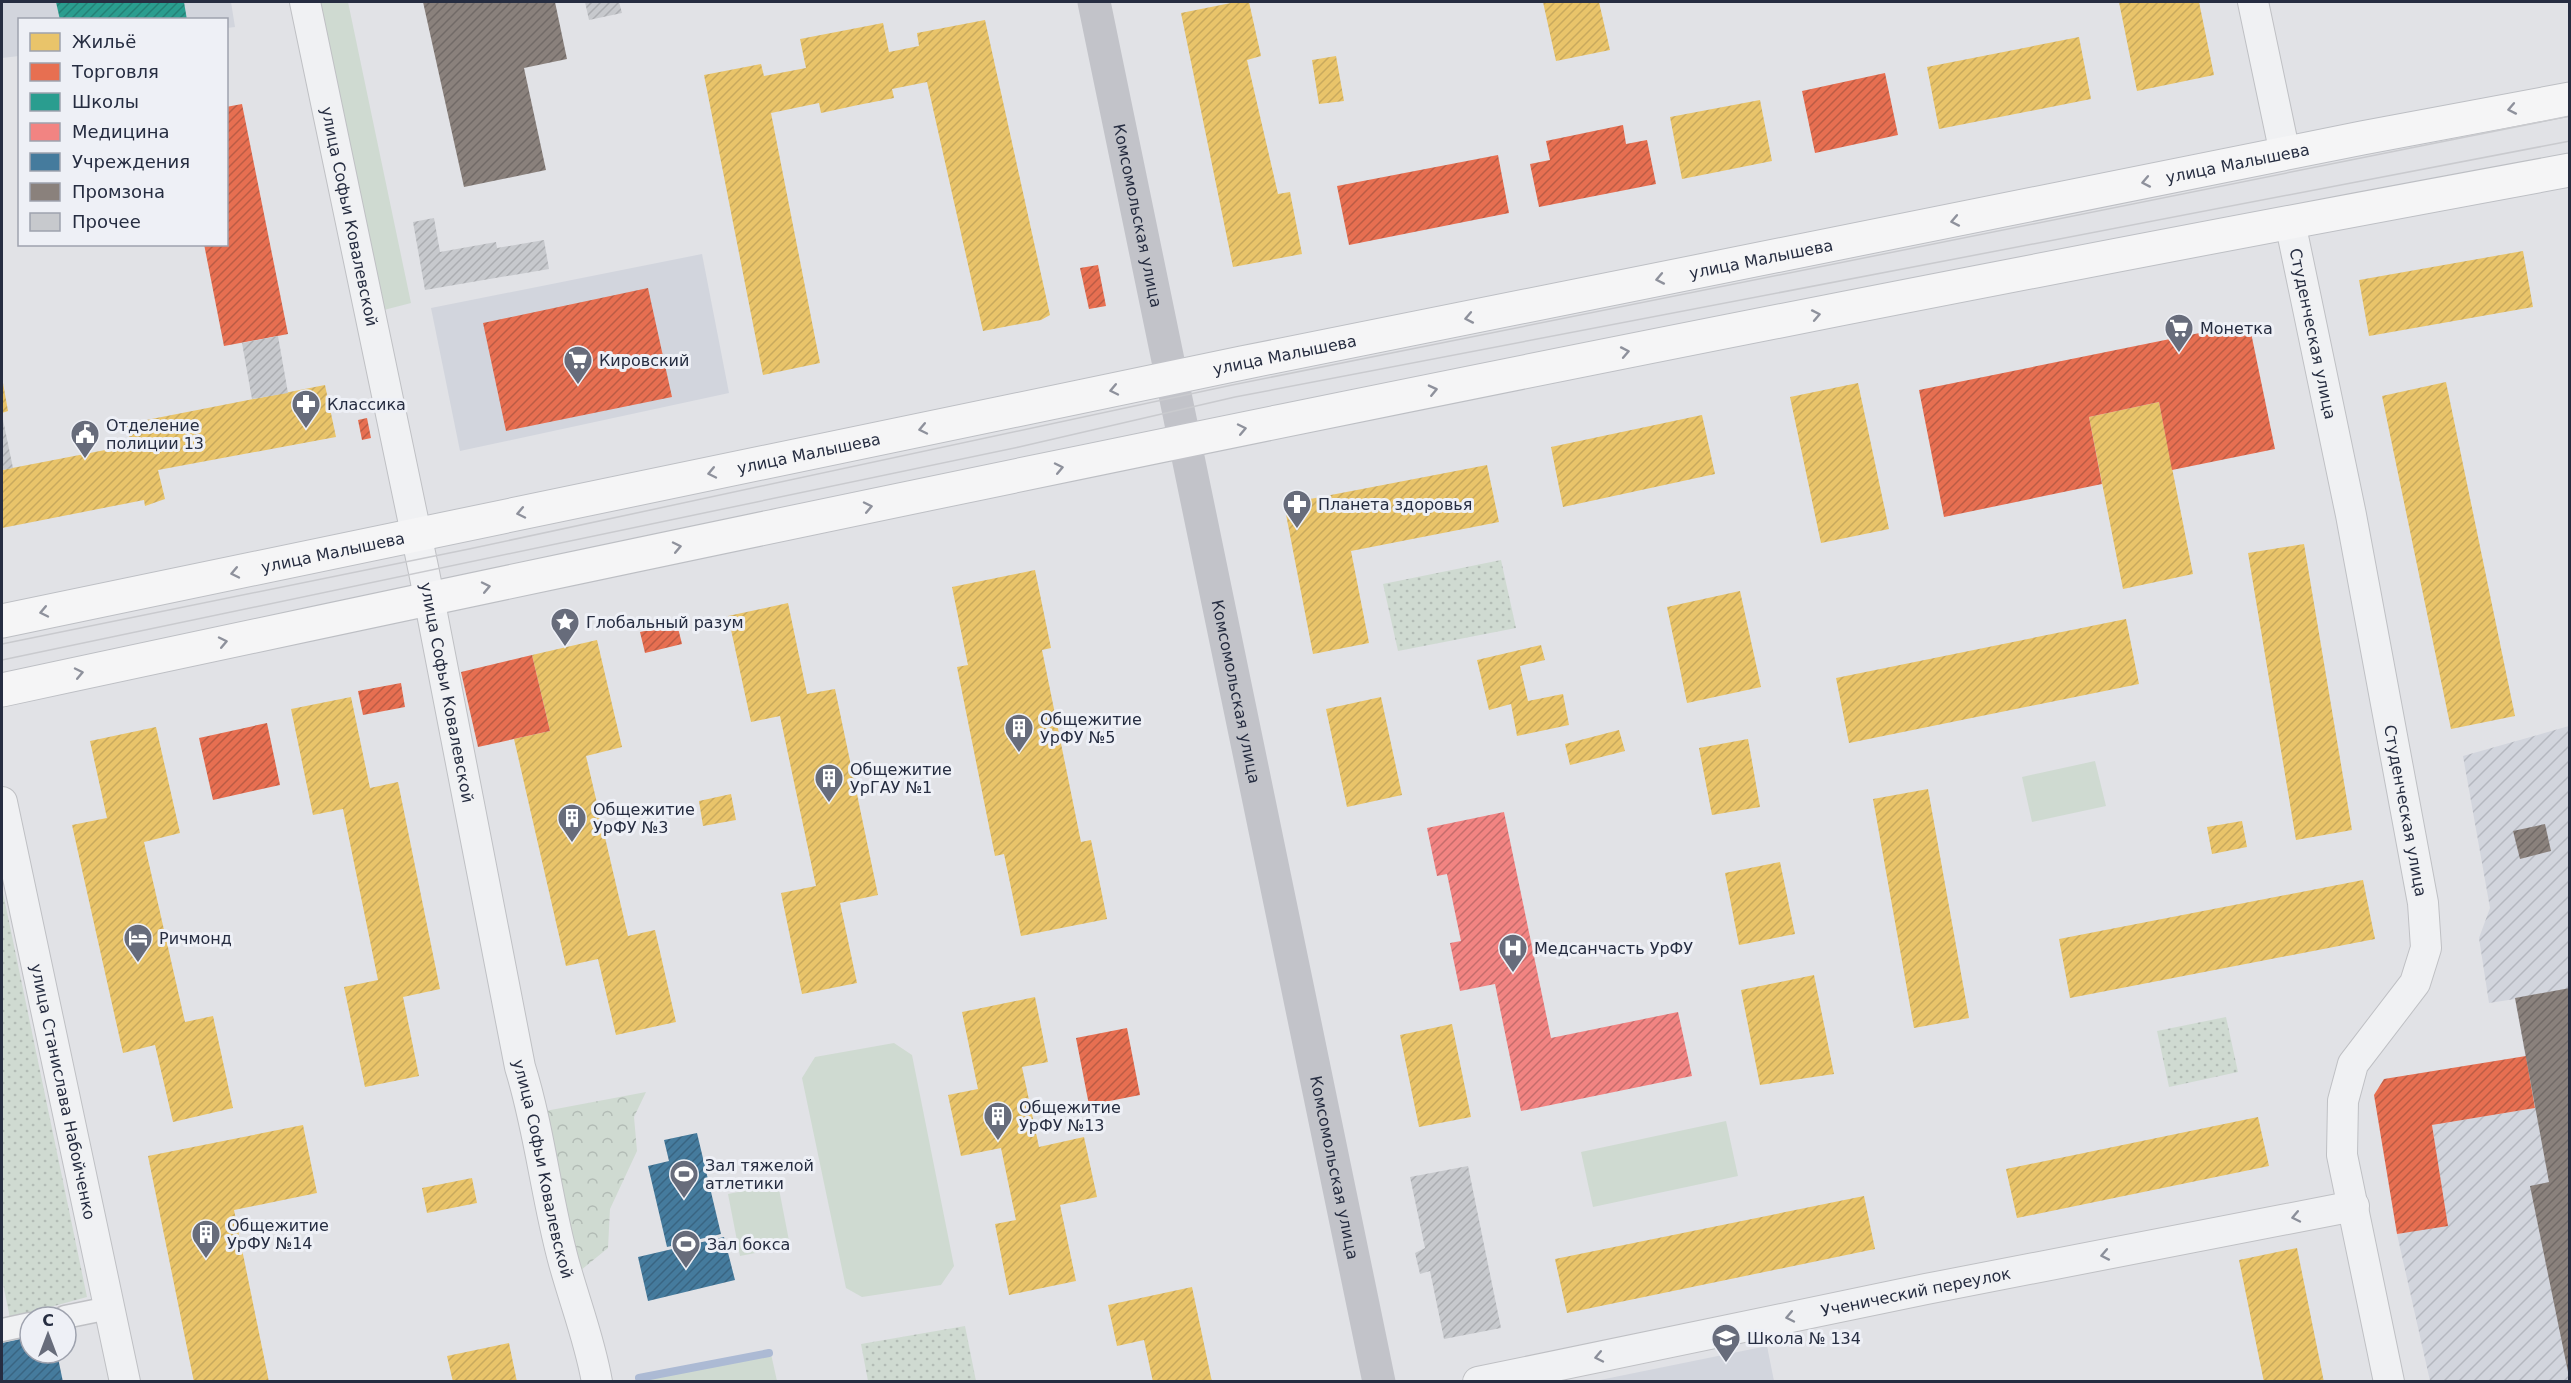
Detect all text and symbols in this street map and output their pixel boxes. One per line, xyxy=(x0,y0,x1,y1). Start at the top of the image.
legend xyxy=(18,18,228,246)
text: Жильё xyxy=(72,31,136,52)
text: Торговля xyxy=(71,61,159,82)
text: Школы xyxy=(72,91,139,112)
one-way arrow xyxy=(2507,103,2517,115)
street label: улица Софьи Ковалевской xyxy=(318,105,382,328)
text: Медицина xyxy=(72,121,170,142)
street label: Комсомольская улица xyxy=(1110,122,1166,309)
street label: улица Малышева xyxy=(2164,139,2311,187)
text: Учреждения xyxy=(72,151,190,172)
one-way arrow xyxy=(2141,175,2151,188)
text: Промзона xyxy=(72,181,165,202)
text: Прочее xyxy=(72,211,141,232)
one-way arrow xyxy=(1950,214,1960,227)
street label: улица Малышева xyxy=(1688,235,1835,282)
street label: Студенческая улица xyxy=(2286,246,2340,421)
one-way arrow xyxy=(1656,272,1666,285)
one-way arrow xyxy=(1811,309,1821,322)
one-way arrow xyxy=(1465,311,1475,324)
supermarket icon: Монетка xyxy=(2163,312,2195,354)
place label: Монетка xyxy=(2200,319,2273,338)
street label: улица Малышева xyxy=(1211,331,1358,378)
supermarket icon: Кировский xyxy=(562,344,594,386)
one-way arrow xyxy=(1619,346,1629,359)
place label: Кировский xyxy=(599,351,689,370)
one-way arrow xyxy=(1109,383,1119,396)
one-way arrow xyxy=(1428,384,1438,397)
pharmacy icon: Классика xyxy=(290,388,322,430)
place label: Классика xyxy=(327,395,406,414)
place label: Отделение полиции 13 xyxy=(106,416,204,453)
public building icon: Отделение полиции 13 xyxy=(69,418,101,460)
one-way arrow xyxy=(918,422,928,435)
one-way arrow xyxy=(1237,423,1247,436)
street label: улица Малышева xyxy=(735,429,882,477)
one-way arrow xyxy=(1054,462,1064,475)
one-way arrow xyxy=(707,466,717,479)
pharmacy icon: Планета здоровья xyxy=(1281,488,1313,530)
place label: Планета здоровья xyxy=(1318,495,1472,514)
one-way arrow xyxy=(863,502,873,515)
one-way arrow xyxy=(516,506,526,519)
street label: улица Малышева xyxy=(259,528,406,576)
one-way arrow xyxy=(672,541,682,554)
one-way arrow xyxy=(231,565,241,578)
street label: улица Софьи Ковалевской xyxy=(417,581,478,804)
one-way arrow xyxy=(481,581,491,594)
street label: Комсомольская улица xyxy=(1208,598,1265,785)
one-way arrow xyxy=(40,605,50,618)
place icon: Глобальный разум xyxy=(549,606,581,648)
place label: Глобальный разум xyxy=(586,613,744,632)
one-way arrow xyxy=(218,637,228,650)
one-way arrow xyxy=(74,667,84,680)
place label: Общежитие УрФУ №5 xyxy=(1040,710,1142,747)
building icon: Общежитие УрФУ №5 xyxy=(1003,712,1035,754)
street label: Студенческая улица xyxy=(2381,723,2431,898)
place label: Общежитие УрГАУ №1 xyxy=(850,760,952,797)
building icon: Общежитие УрГАУ №1 xyxy=(813,762,845,804)
place label: Общежитие УрФУ №3 xyxy=(593,800,695,837)
building icon: Общежитие УрФУ №3 xyxy=(556,802,588,844)
hotel icon: Ричмонд xyxy=(122,922,154,964)
place label: Ричмонд xyxy=(159,929,232,948)
hospital icon: Медсанчасть УрФУ xyxy=(1497,932,1529,974)
place label: Медсанчасть УрФУ xyxy=(1534,939,1693,958)
street label: улица Станислава Набойченко xyxy=(27,962,100,1221)
street label: улица Софьи Ковалевской xyxy=(509,1058,577,1281)
street label: Комсомольская улица xyxy=(1306,1074,1363,1261)
place label: Общежитие УрФУ №13 xyxy=(1019,1098,1121,1135)
building icon: Общежитие УрФУ №13 xyxy=(982,1100,1014,1142)
place label: Зал тяжелой атлетики xyxy=(705,1156,814,1193)
sports icon: Зал тяжелой атлетики xyxy=(668,1158,700,1200)
one-way arrow xyxy=(2292,1210,2302,1223)
place label: Общежитие УрФУ №14 xyxy=(227,1216,329,1253)
building icon: Общежитие УрФУ №14 xyxy=(190,1218,222,1260)
sports icon: Зал бокса xyxy=(670,1228,702,1270)
place label: Зал бокса xyxy=(707,1235,790,1254)
one-way arrow xyxy=(2101,1248,2111,1261)
street label: Ученический переулок xyxy=(1819,1263,2013,1320)
north arrow xyxy=(18,1305,78,1365)
one-way arrow xyxy=(1786,1310,1796,1323)
text: С xyxy=(42,1311,54,1330)
school or university icon: Школа № 134 xyxy=(1710,1322,1742,1364)
place label: Школа № 134 xyxy=(1747,1329,1861,1348)
one-way arrow xyxy=(1595,1350,1605,1363)

